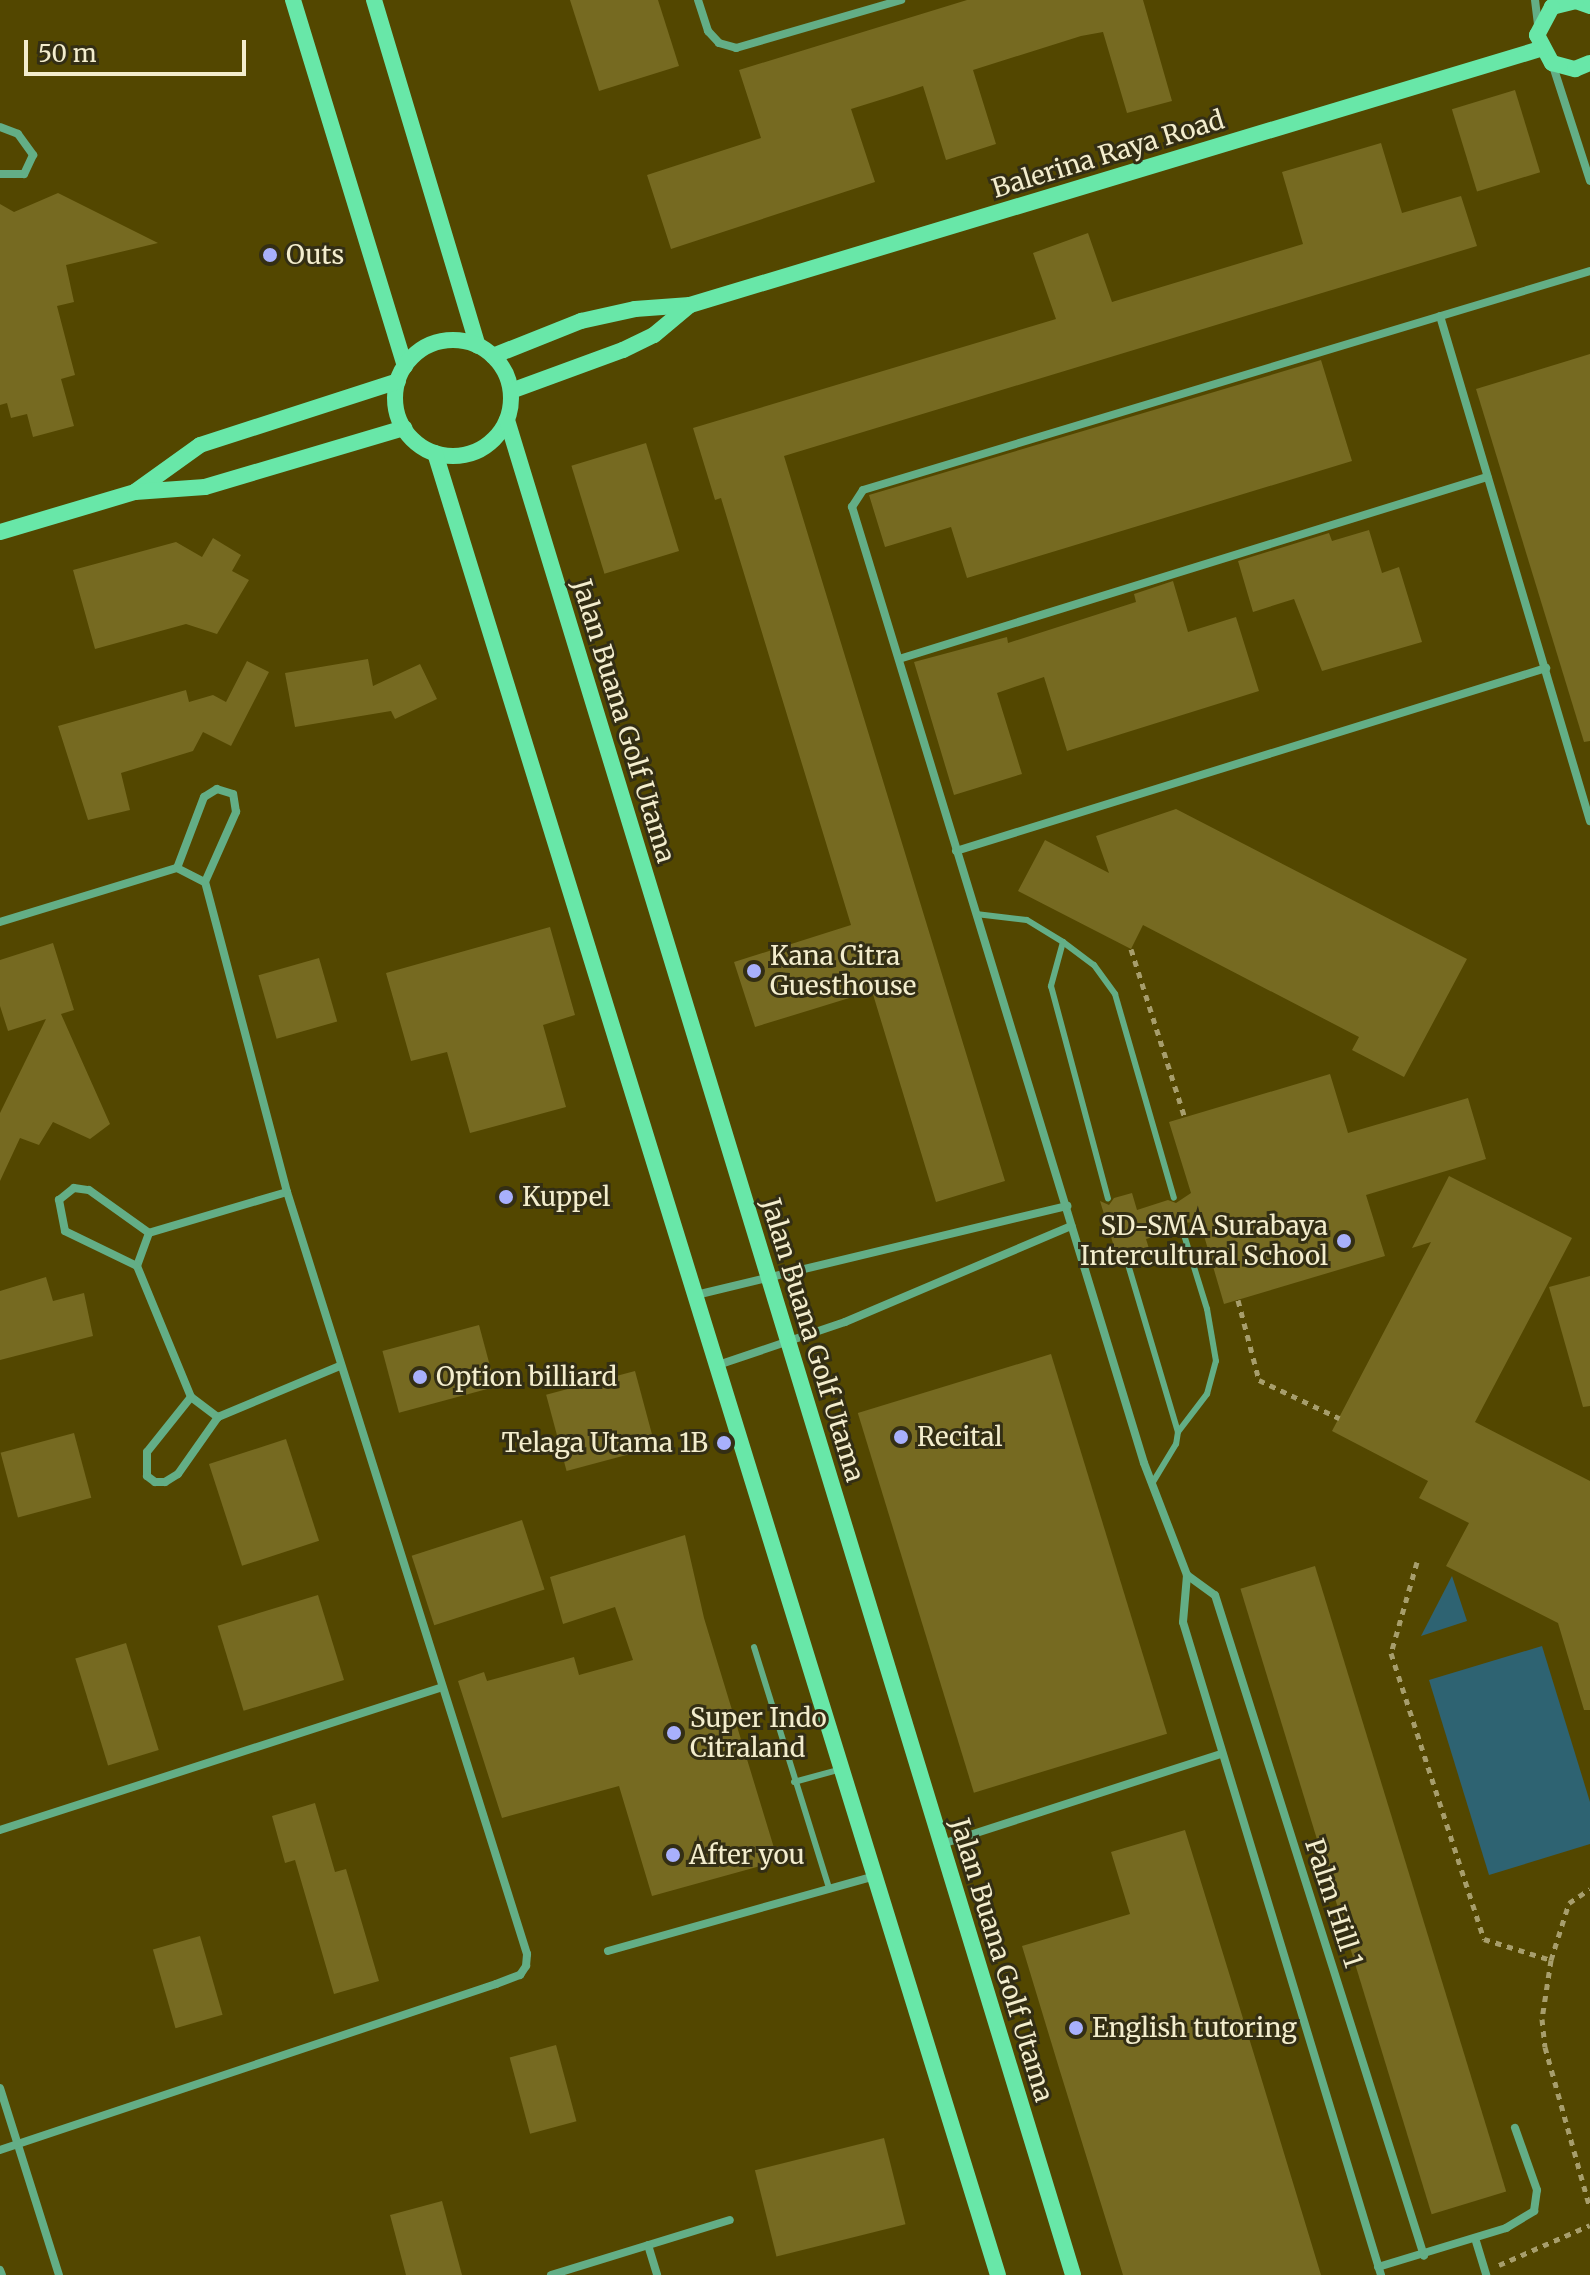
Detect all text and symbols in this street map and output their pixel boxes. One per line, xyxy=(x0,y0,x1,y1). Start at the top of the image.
scale bar xyxy=(28,24,250,74)
text: 50 m xyxy=(38,38,97,69)
street label: Balerina Raya Road xyxy=(988,104,1228,204)
place label: Outs xyxy=(286,239,344,271)
marker: Outs xyxy=(261,246,279,264)
street label: Jalan Buana Golf Utama xyxy=(566,576,682,866)
place label: Kana Citra Guesthouse xyxy=(770,940,916,1002)
marker: Kana Citra Guesthouse xyxy=(745,962,763,980)
place label: Kuppel xyxy=(522,1181,610,1213)
marker: Kuppel xyxy=(497,1188,515,1206)
street label: Jalan Buana Golf Utama xyxy=(755,1195,871,1485)
place label: SD-SMA Surabaya Intercultural School xyxy=(1080,1210,1328,1272)
marker: SD-SMA Surabaya Intercultural School xyxy=(1335,1232,1353,1250)
place label: Option billiard xyxy=(436,1361,617,1393)
marker: Option billiard xyxy=(411,1368,429,1386)
place label: Recital xyxy=(917,1421,1003,1453)
place label: Telaga Utama 1B xyxy=(502,1427,708,1459)
marker: Recital xyxy=(892,1428,910,1446)
marker: Telaga Utama 1B xyxy=(715,1434,733,1452)
place label: Super Indo Citraland xyxy=(690,1702,827,1764)
marker: Super Indo Citraland xyxy=(665,1724,683,1742)
street label: Jalan Buana Golf Utama xyxy=(944,1815,1060,2105)
street label: Palm Hill 1 xyxy=(1299,1835,1369,1971)
place label: After you xyxy=(689,1839,805,1871)
marker: After you xyxy=(664,1846,682,1864)
place label: English tutoring xyxy=(1092,2012,1297,2044)
marker: English tutoring xyxy=(1067,2019,1085,2037)

